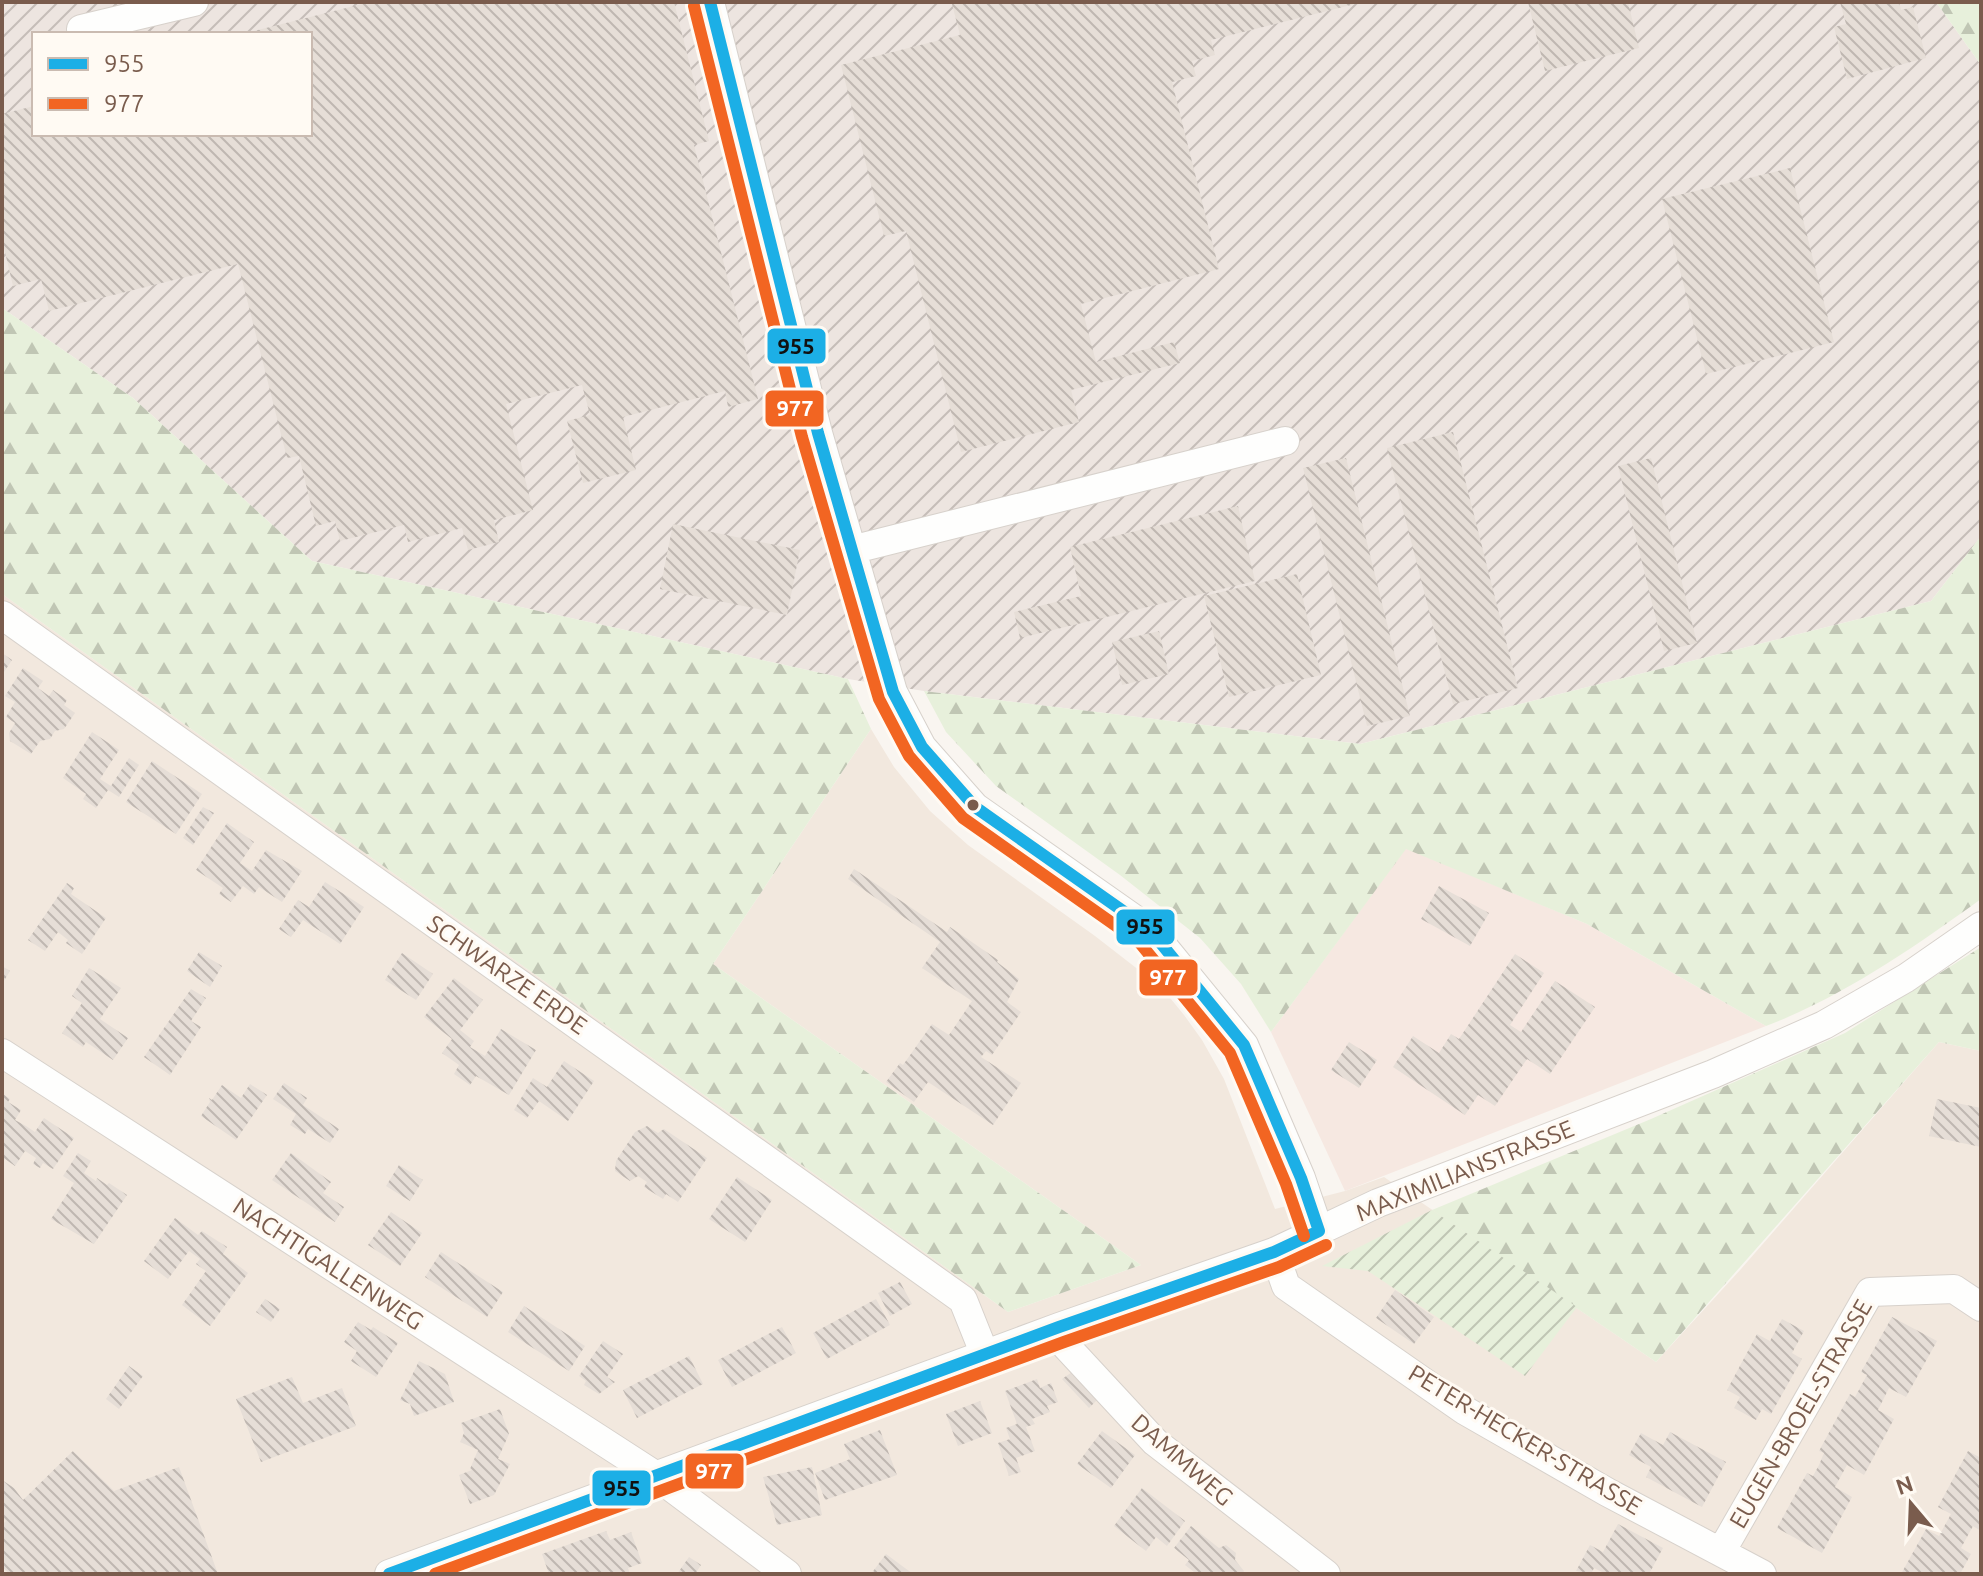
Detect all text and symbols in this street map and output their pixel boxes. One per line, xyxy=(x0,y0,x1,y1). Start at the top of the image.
legend xyxy=(32,32,312,136)
text: 955 xyxy=(104,50,145,77)
text: 977 xyxy=(104,90,145,117)
line badge: 955 xyxy=(766,327,827,365)
text: 955 xyxy=(777,333,815,358)
line badge: 977 xyxy=(764,389,825,428)
text: 977 xyxy=(776,395,814,420)
unlabelled marker xyxy=(965,797,981,813)
line badge: 955 xyxy=(1115,908,1176,946)
street label: SCHWARZE ERDE xyxy=(422,910,592,1040)
text: 955 xyxy=(1126,913,1164,938)
line badge: 977 xyxy=(1138,958,1199,997)
text: 977 xyxy=(1149,964,1187,989)
street label: MAXIMILIANSTRASSE xyxy=(1352,1115,1578,1227)
street label: NACHTIGALLENWEG xyxy=(228,1192,428,1335)
street label: EUGEN-BROEL-STRASSE xyxy=(1724,1295,1877,1533)
street label: PETER-HECKER-STRASSE xyxy=(1404,1359,1647,1520)
street label: DAMMWEG xyxy=(1126,1408,1238,1511)
line badge: 977 xyxy=(684,1452,745,1490)
text: 977 xyxy=(695,1458,733,1483)
north arrow xyxy=(1871,1464,1951,1544)
line badge: 955 xyxy=(591,1469,652,1507)
text: N xyxy=(1892,1470,1916,1499)
text: 955 xyxy=(603,1475,641,1500)

